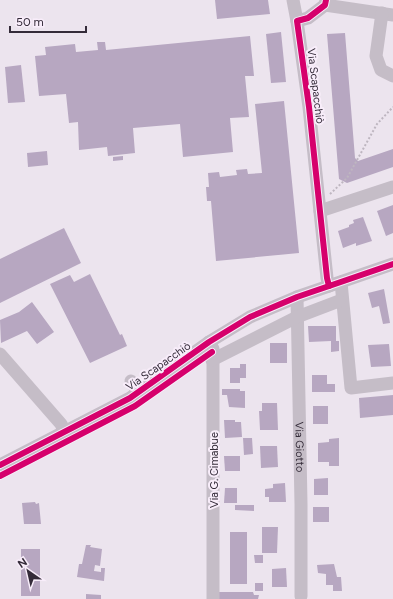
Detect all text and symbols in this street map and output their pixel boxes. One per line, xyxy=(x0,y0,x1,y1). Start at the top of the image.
scale bar xyxy=(10,8,86,34)
text: 50 m xyxy=(16,15,44,29)
street label: Via Scapacchiò xyxy=(304,48,327,125)
street label: Via Scapacchiò xyxy=(123,339,193,394)
street label: Via Giotto xyxy=(292,422,306,472)
street label: Via G. Cimabue xyxy=(208,432,221,508)
north arrow xyxy=(8,551,48,591)
text: N xyxy=(16,555,30,571)

